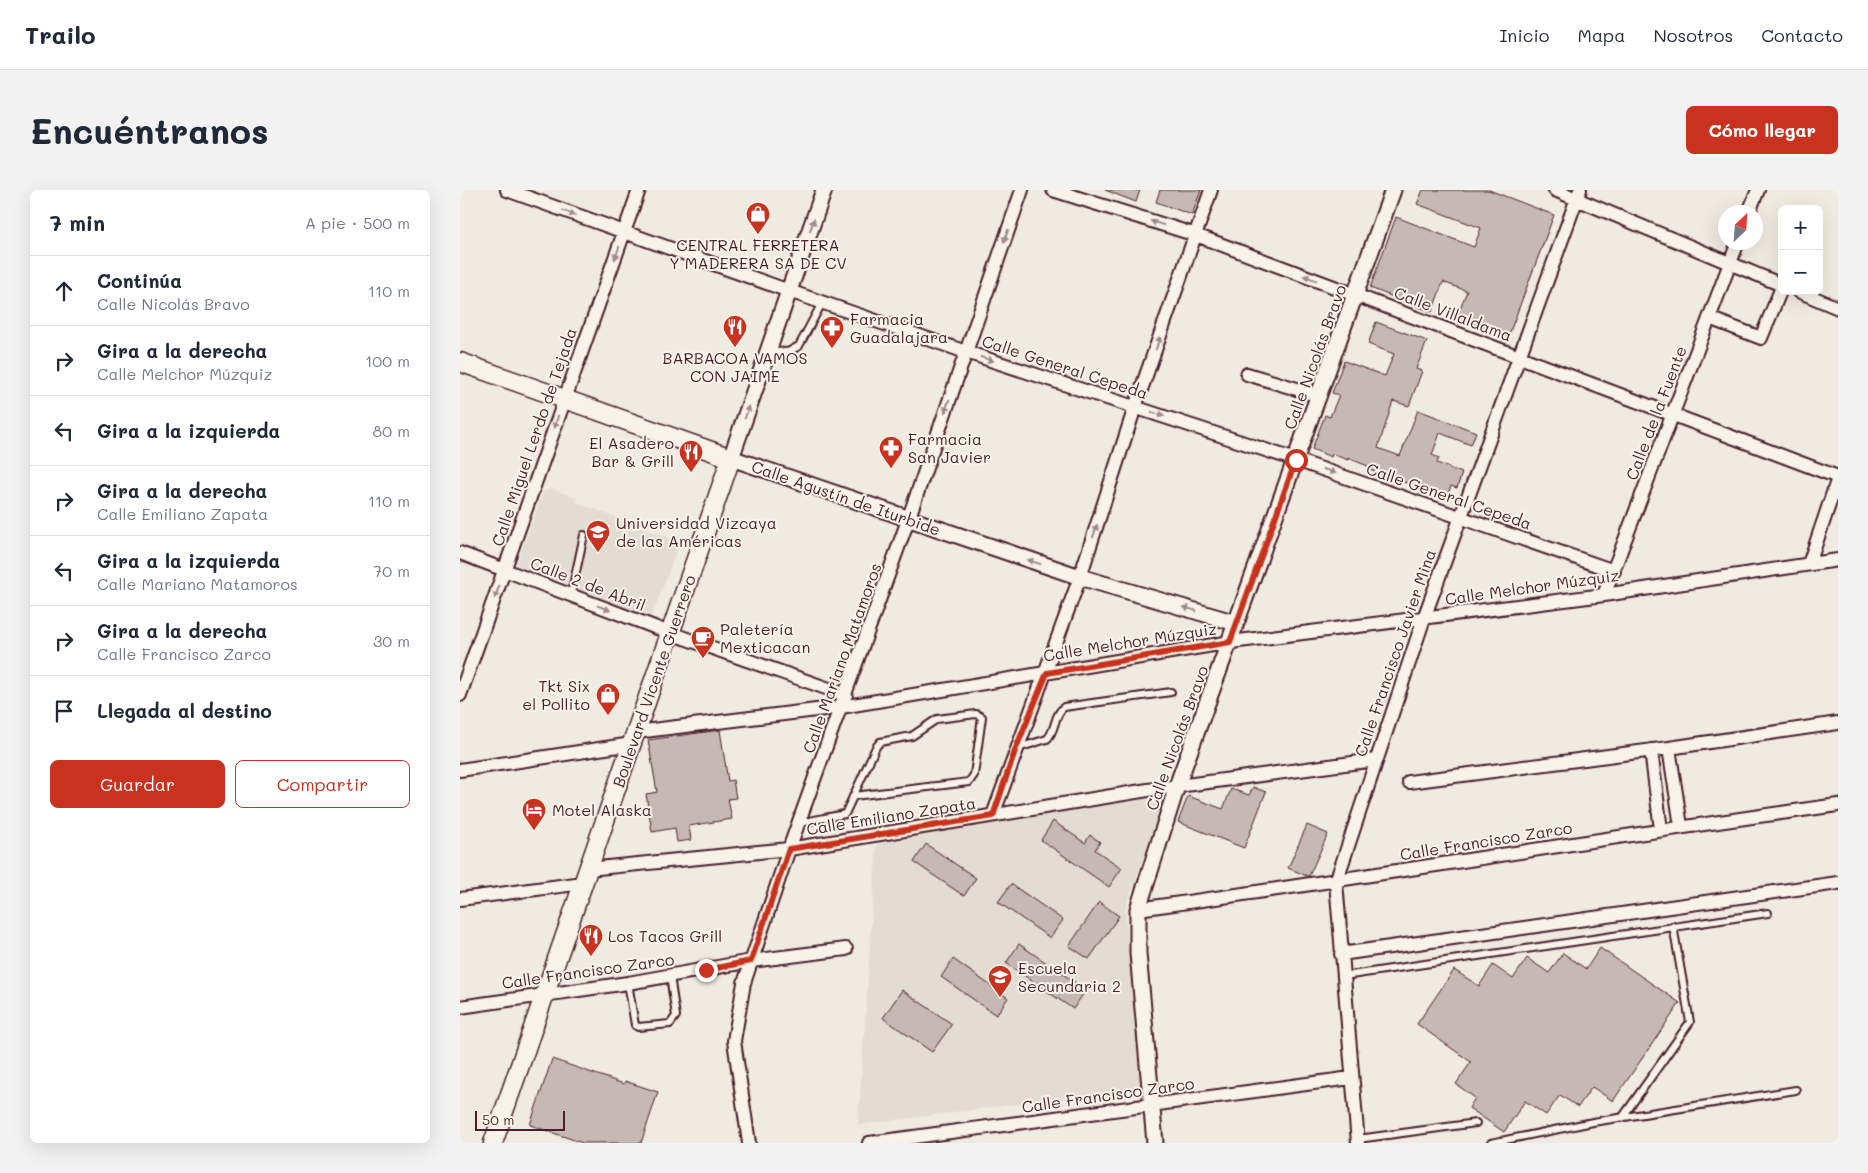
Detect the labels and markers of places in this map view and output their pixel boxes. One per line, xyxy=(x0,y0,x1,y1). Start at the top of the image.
shop icon: CENTRAL FERRETERA Y MADERERA SA DE CV xyxy=(745,201,771,235)
place label: CENTRAL FERRETERA Y MADERERA SA DE CV xyxy=(669,234,847,273)
place label: Farmacia Guadalajara xyxy=(850,308,948,347)
restaurant icon: BARBACOA VAMOS CON JAIME xyxy=(722,314,748,348)
pharmacy icon: Farmacia Guadalajara xyxy=(819,315,845,349)
place label: BARBACOA VAMOS CON JAIME xyxy=(663,347,808,386)
place label: Farmacia San Javier xyxy=(908,428,991,467)
place label: El Asadero Bar & Grill xyxy=(589,432,674,471)
pharmacy icon: Farmacia San Javier xyxy=(878,435,904,469)
restaurant icon: El Asadero Bar & Grill xyxy=(678,439,704,473)
place label: Universidad Vizcaya de las Américas xyxy=(616,512,777,551)
school or university icon: Universidad Vizcaya de las Américas xyxy=(585,519,611,553)
place label: Paletería Mexticacan xyxy=(720,618,810,657)
cafe icon: Paletería Mexticacan xyxy=(690,625,716,659)
place label: Tkt Six el Pollito xyxy=(522,675,590,714)
shop icon: Tkt Six el Pollito xyxy=(595,682,621,716)
hotel icon: Motel Alaska xyxy=(521,797,547,831)
place label: Motel Alaska xyxy=(552,799,652,820)
restaurant icon: Los Tacos Grill xyxy=(578,923,604,957)
place label: Los Tacos Grill xyxy=(608,925,722,946)
place label: Escuela Secundaria 2 xyxy=(1018,957,1121,996)
school or university icon: Escuela Secundaria 2 xyxy=(987,964,1013,998)

